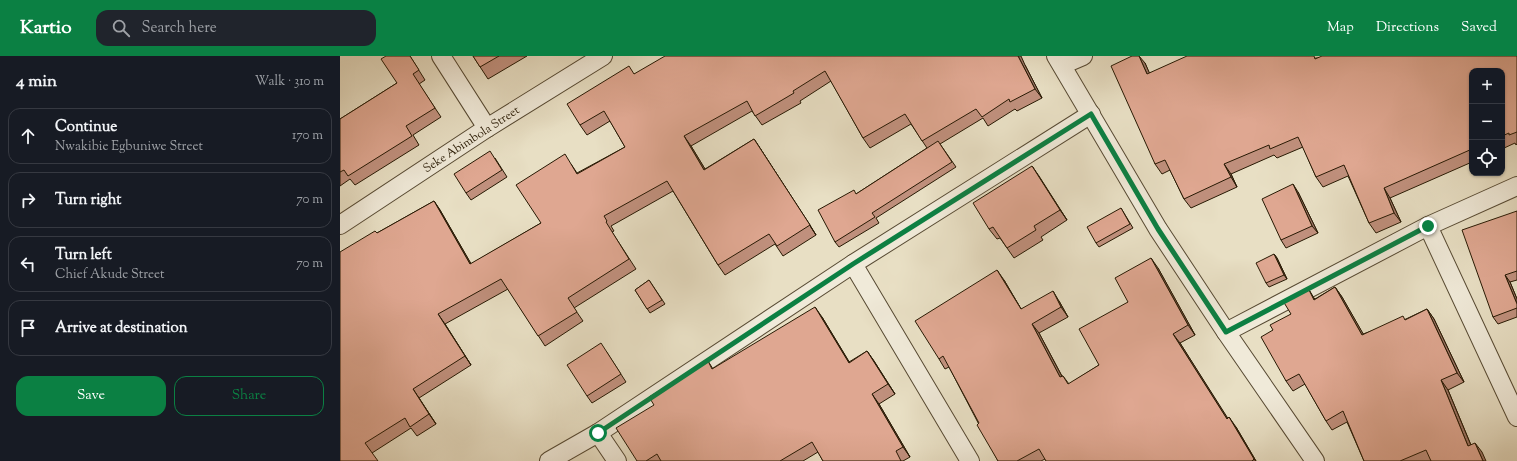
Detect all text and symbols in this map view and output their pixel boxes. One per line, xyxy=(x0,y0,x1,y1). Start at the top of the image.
search box xyxy=(96,10,376,46)
text: Kartio xyxy=(20,15,72,42)
icon: search xyxy=(110,17,132,39)
text: Search here xyxy=(142,18,217,39)
text: Map xyxy=(1327,18,1354,38)
text: Directions xyxy=(1376,18,1439,38)
text: Saved xyxy=(1461,18,1497,38)
map controls xyxy=(1469,68,1505,176)
button: + xyxy=(1469,68,1505,104)
text: 4 min xyxy=(16,70,57,94)
text: Walk · 310 m xyxy=(255,73,324,91)
street label: Seke Abimbola Street xyxy=(420,102,523,178)
button: − xyxy=(1469,104,1505,140)
text: Continue xyxy=(55,117,117,138)
icon: ahead xyxy=(17,125,39,147)
text: 170 m xyxy=(292,127,323,145)
text: Nwakibie Egbuniwe Street xyxy=(55,138,203,156)
button: locate xyxy=(1469,140,1505,176)
icon: right xyxy=(17,189,39,211)
text: Turn right xyxy=(55,190,121,211)
text: 70 m xyxy=(296,191,323,209)
route end xyxy=(1419,217,1437,235)
text: Turn left xyxy=(55,245,112,266)
icon: left xyxy=(17,253,39,275)
text: 70 m xyxy=(296,255,323,273)
text: Chief Akude Street xyxy=(55,266,165,284)
icon: arrive xyxy=(17,317,39,339)
text: Arrive at destination xyxy=(55,318,188,339)
button: Save xyxy=(16,376,166,416)
button: Share xyxy=(174,376,324,416)
route start xyxy=(589,424,607,442)

